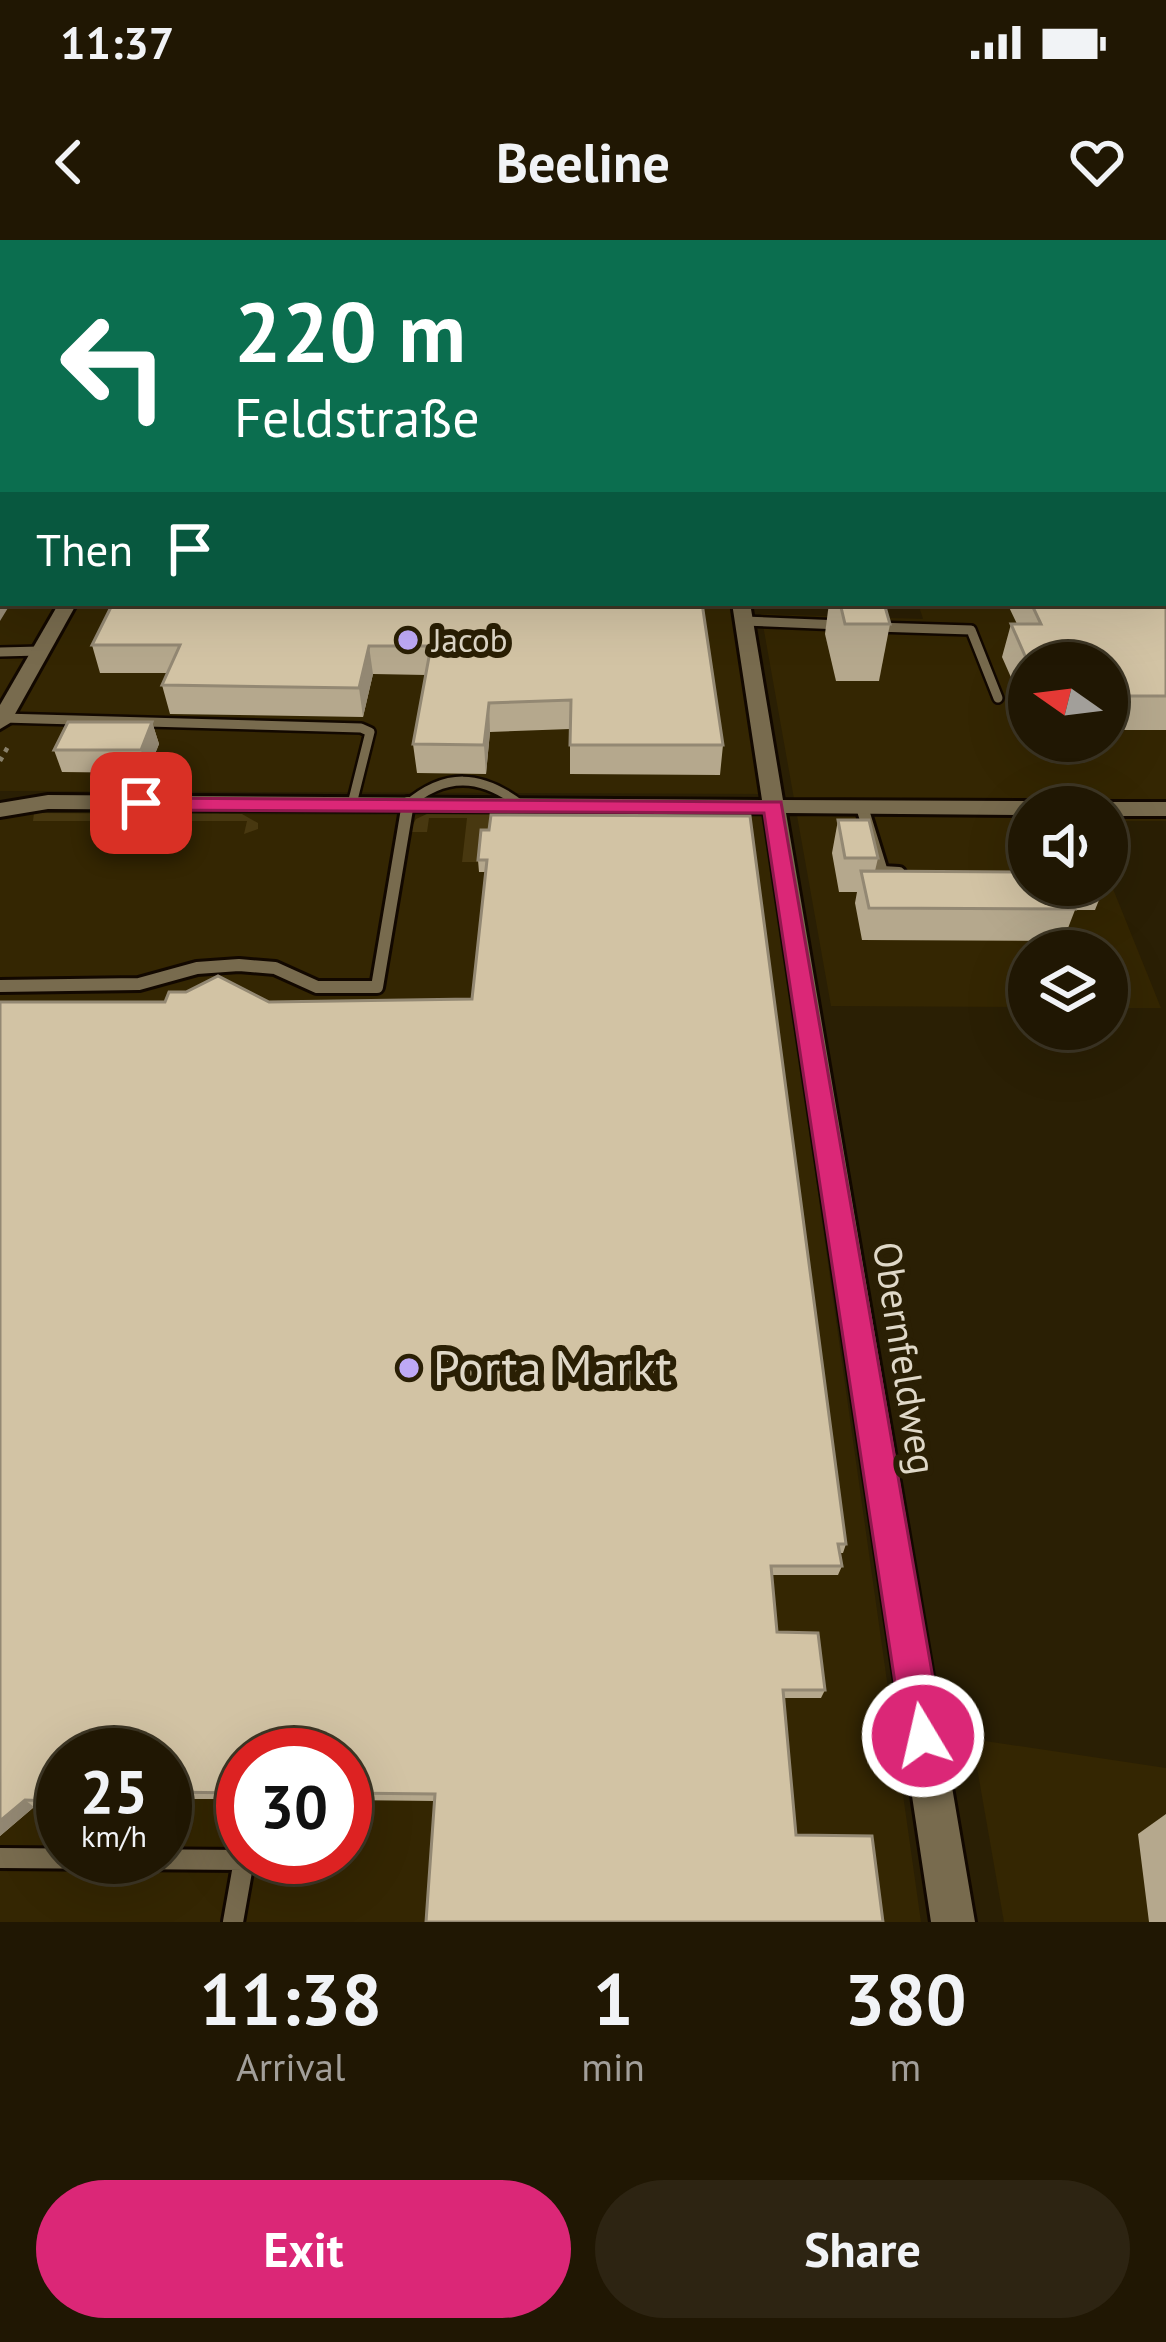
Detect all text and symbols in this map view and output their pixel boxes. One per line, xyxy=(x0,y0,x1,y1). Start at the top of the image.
text: 11:37 xyxy=(60,13,174,71)
text: Beeline xyxy=(496,127,670,197)
icon: back xyxy=(36,129,102,195)
icon: heart xyxy=(1064,129,1130,195)
text: 220 m xyxy=(234,276,466,385)
icon: left xyxy=(36,288,192,444)
text: Feldstraße xyxy=(234,382,480,452)
icon: arrive xyxy=(157,516,223,582)
text: Then xyxy=(36,520,133,578)
place label: Jacob xyxy=(430,618,508,661)
marker: Jacob xyxy=(395,627,421,653)
north arrow xyxy=(1008,642,1128,762)
map controls xyxy=(1008,642,1128,1050)
pin xyxy=(90,752,192,854)
icon: arrive xyxy=(108,770,174,836)
button: sound xyxy=(1008,786,1128,906)
button: layers xyxy=(1008,930,1128,1050)
street label: Obernfeldweg xyxy=(862,1238,949,1478)
place label: Porta Markt xyxy=(433,1336,672,1398)
marker: Porta Markt xyxy=(396,1355,422,1381)
position arrow xyxy=(860,1673,986,1799)
speed limit sign: 30 xyxy=(216,1728,372,1884)
text: 25 xyxy=(80,1752,148,1830)
text: km/h xyxy=(81,1816,147,1855)
text: 11:38 xyxy=(199,1952,382,2045)
text: 1 xyxy=(593,1952,634,2045)
text: 380 xyxy=(844,1952,967,2045)
text: Arrival xyxy=(236,2041,345,2092)
text: min xyxy=(581,2041,645,2092)
text: m xyxy=(890,2041,921,2092)
button: Exit xyxy=(36,2180,571,2318)
button: Share xyxy=(595,2180,1130,2318)

